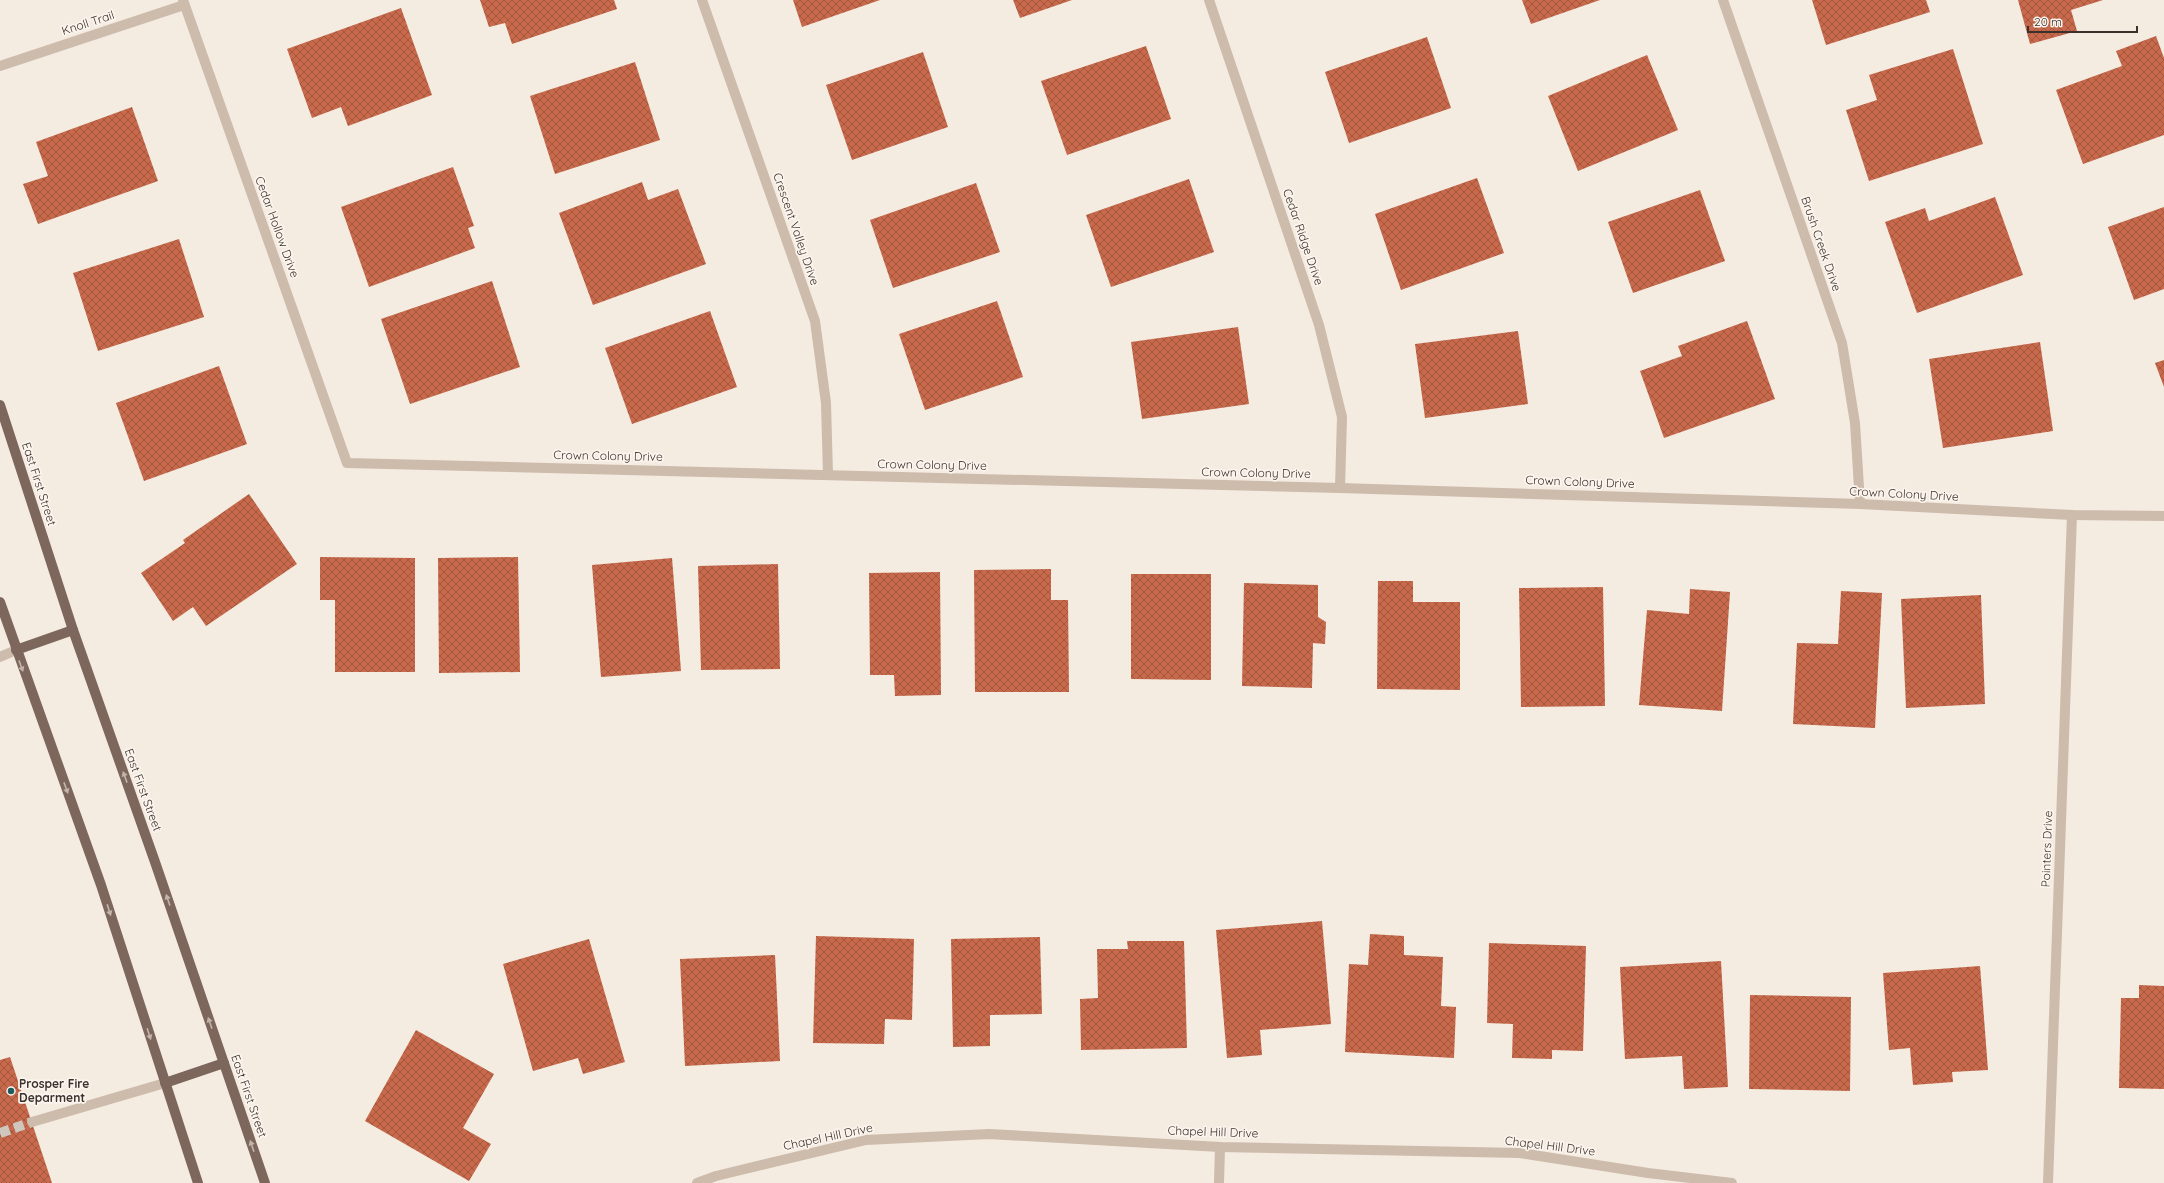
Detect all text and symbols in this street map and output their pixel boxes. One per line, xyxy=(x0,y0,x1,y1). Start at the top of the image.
street label: Knoll Trail xyxy=(60,7,116,38)
scale bar xyxy=(2028,8,2137,34)
text: 20 m xyxy=(2034,14,2062,29)
street label: Crescent Valley Drive xyxy=(770,171,823,287)
street label: Cedar Hollow Drive xyxy=(252,174,303,280)
street label: Cedar Ridge Drive xyxy=(1280,187,1327,287)
street label: Brush Creek Drive xyxy=(1798,194,1845,293)
street label: East First Street xyxy=(19,440,60,527)
street label: Crown Colony Drive xyxy=(553,447,663,464)
street label: Crown Colony Drive xyxy=(877,456,987,473)
street label: Crown Colony Drive xyxy=(1201,464,1311,481)
street label: Crown Colony Drive xyxy=(1525,472,1635,491)
street label: Crown Colony Drive xyxy=(1849,483,1959,504)
one-way arrow xyxy=(19,660,25,672)
street label: East First Street xyxy=(122,746,165,833)
one-way arrow xyxy=(122,771,128,783)
one-way arrow xyxy=(63,782,69,794)
street label: Pointers Drive xyxy=(2038,810,2055,888)
one-way arrow xyxy=(165,894,171,906)
one-way arrow xyxy=(106,905,112,917)
one-way arrow xyxy=(207,1017,213,1029)
one-way arrow xyxy=(147,1028,153,1040)
street label: East First Street xyxy=(228,1052,271,1139)
place label: Prosper Fire Deparment xyxy=(19,1076,89,1105)
marker: Prosper Fire Deparment xyxy=(6,1086,16,1096)
street label: Chapel Hill Drive xyxy=(782,1120,874,1153)
street label: Chapel Hill Drive xyxy=(1167,1122,1259,1141)
street label: Chapel Hill Drive xyxy=(1504,1133,1596,1159)
one-way arrow xyxy=(249,1140,255,1152)

